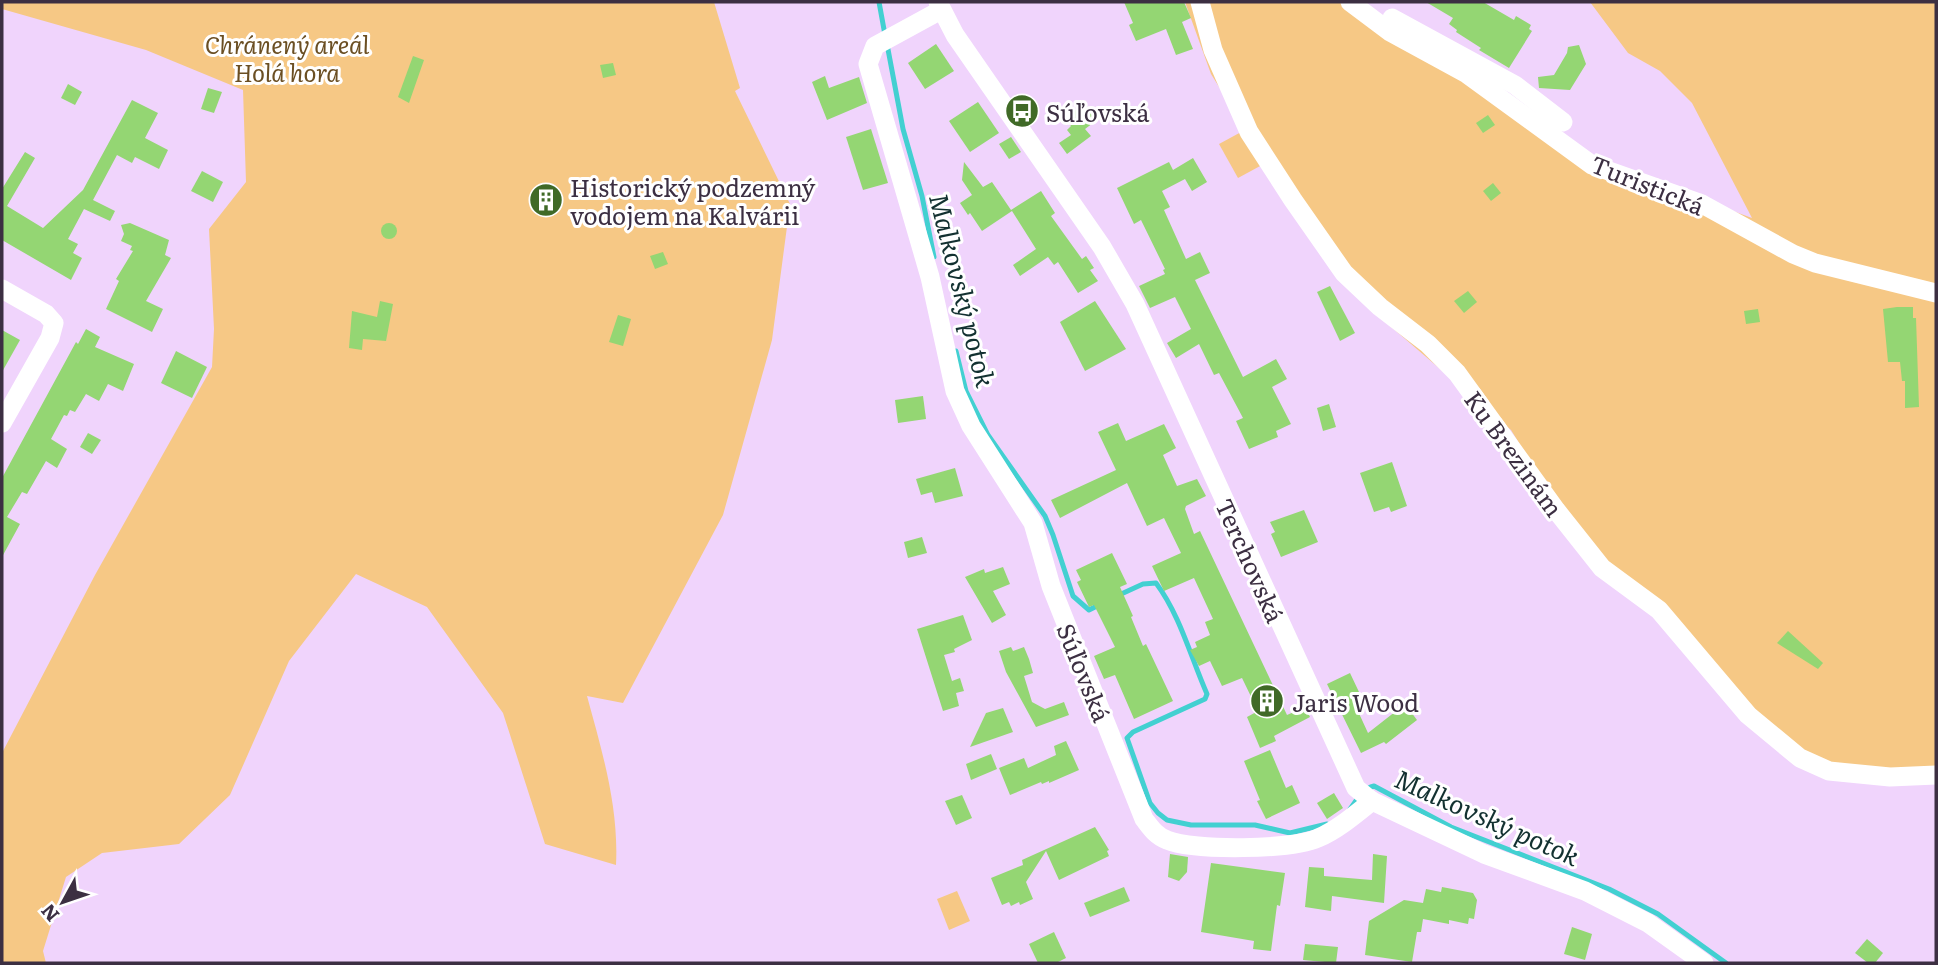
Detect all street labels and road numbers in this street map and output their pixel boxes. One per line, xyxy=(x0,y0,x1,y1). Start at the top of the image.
street label: Turistická xyxy=(1586,145,1710,223)
street label: Ku Brezinám xyxy=(1457,383,1573,523)
street label: Terchovská xyxy=(1208,492,1294,628)
street label: Súľovská xyxy=(1049,617,1121,727)

